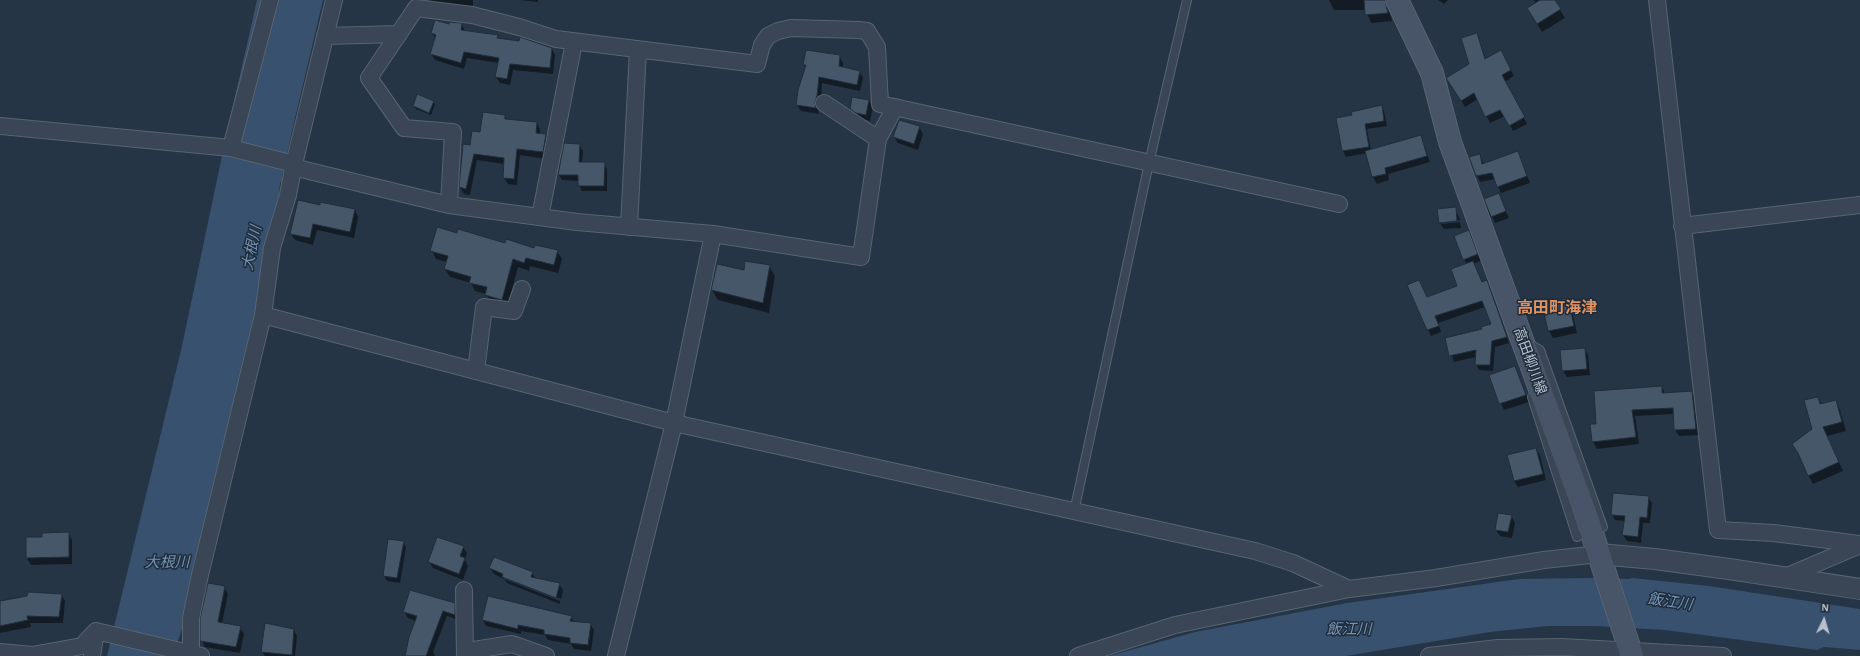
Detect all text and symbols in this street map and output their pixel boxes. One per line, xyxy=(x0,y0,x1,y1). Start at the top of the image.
water label: 大根川 xyxy=(239,224,265,272)
district label: 高田町海津 xyxy=(1517,298,1597,318)
street label: 高田柳川線 xyxy=(1510,325,1550,397)
water label: 大根川 xyxy=(145,553,189,571)
water label: 飯江川 xyxy=(1646,590,1694,614)
north arrow xyxy=(1804,600,1844,640)
text: N xyxy=(1821,602,1829,613)
water label: 飯江川 xyxy=(1327,620,1371,638)

